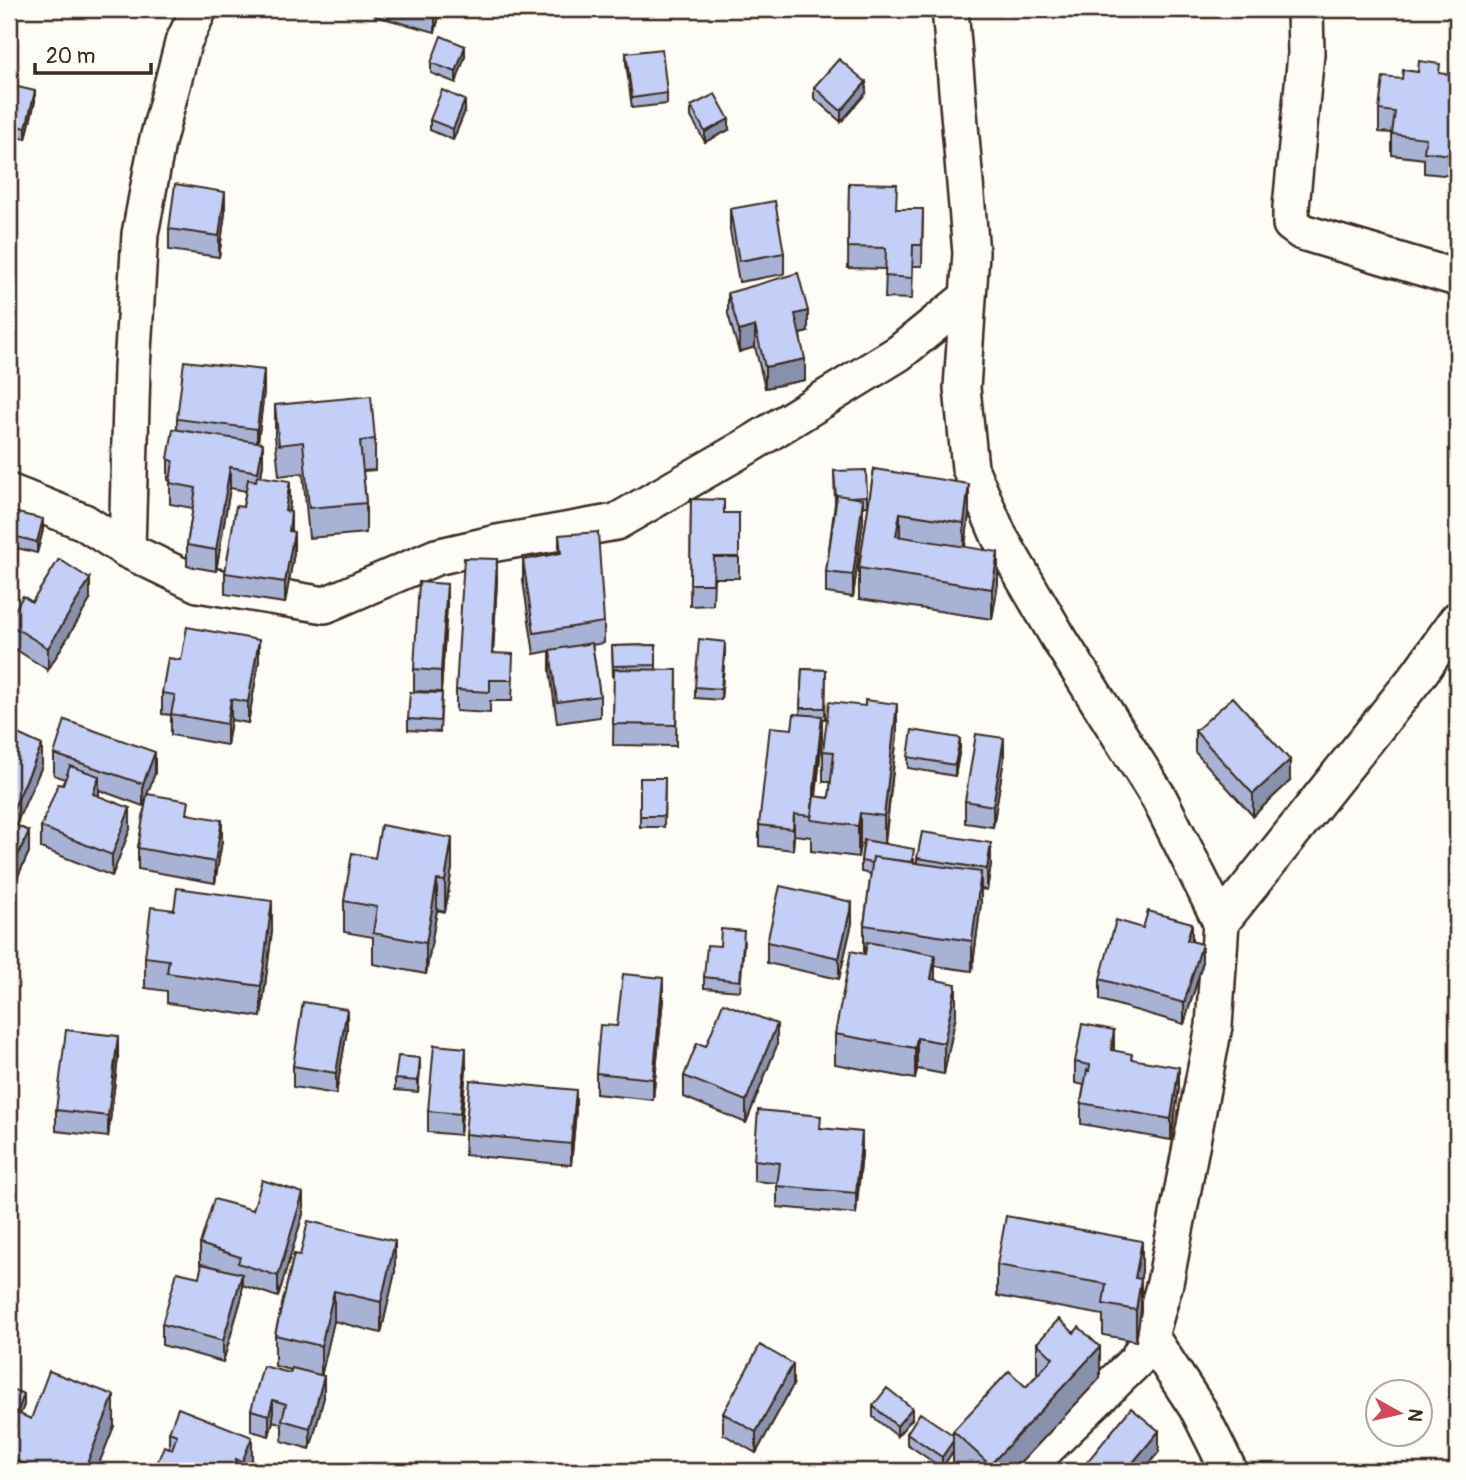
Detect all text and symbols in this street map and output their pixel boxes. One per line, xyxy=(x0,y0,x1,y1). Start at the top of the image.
scale bar xyxy=(35,32,150,76)
text: 20 m xyxy=(46,43,95,70)
north arrow xyxy=(1364,1378,1434,1448)
text: N xyxy=(1402,1407,1428,1423)

